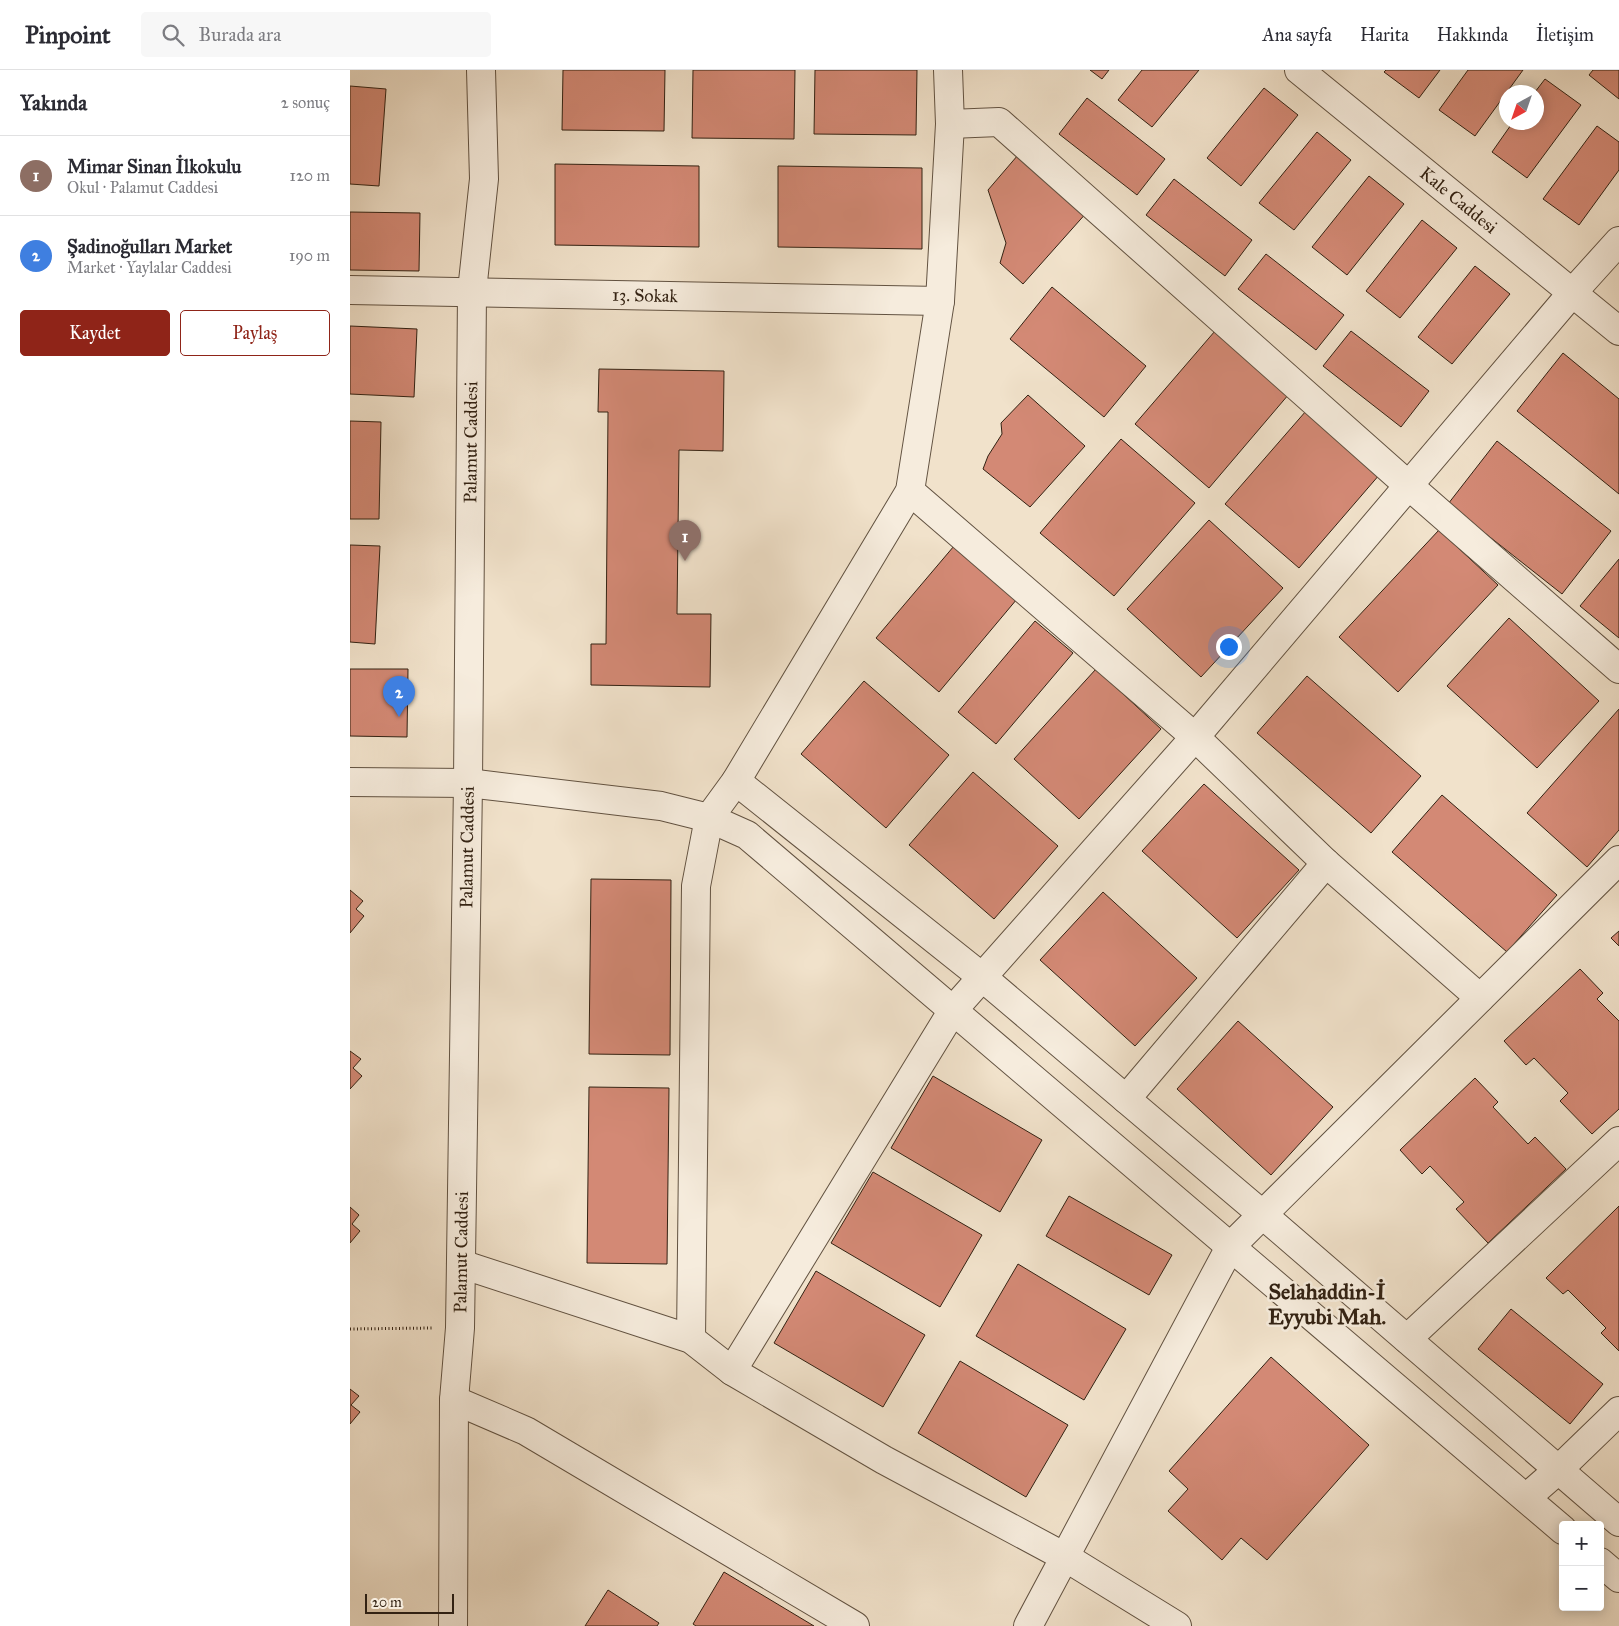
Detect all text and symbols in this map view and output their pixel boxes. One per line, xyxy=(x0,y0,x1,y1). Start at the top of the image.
search box xyxy=(141,12,491,57)
text: Pinpoint xyxy=(25,20,111,50)
icon: search xyxy=(159,21,187,49)
text: Burada ara xyxy=(199,23,281,46)
text: Ana sayfa xyxy=(1263,24,1332,46)
text: Harita xyxy=(1360,24,1409,46)
text: Hakkında xyxy=(1437,24,1508,46)
text: İletişim xyxy=(1536,24,1594,46)
north arrow xyxy=(1499,85,1544,130)
text: Yakında xyxy=(20,90,87,116)
text: 2 sonuç xyxy=(281,93,330,112)
text: Mimar Sinan İlkokulu xyxy=(67,155,241,178)
street label: Kale Caddesi xyxy=(1415,162,1502,238)
text: 1 xyxy=(33,166,39,185)
text: 120 m xyxy=(290,166,330,185)
text: Okul · Palamut Caddesi xyxy=(67,178,218,197)
text: Şadinoğulları Market xyxy=(67,235,232,258)
text: 2 xyxy=(32,246,40,265)
text: 190 m xyxy=(289,246,330,265)
text: Market · Yaylalar Caddesi xyxy=(67,258,232,277)
street label: 13. Sokak xyxy=(612,284,679,307)
button: Kaydet xyxy=(20,310,170,356)
button: Paylaş xyxy=(180,310,330,356)
street label: Palamut Caddesi xyxy=(459,381,482,503)
pin: 1 xyxy=(669,520,701,561)
your location xyxy=(1216,634,1242,660)
pin: 2 xyxy=(383,676,415,717)
street label: Palamut Caddesi xyxy=(455,786,479,908)
street label: Palamut Caddesi xyxy=(449,1191,473,1313)
district label: Selahaddin-İ Eyyubi Mah. xyxy=(1268,1278,1386,1330)
map controls xyxy=(1559,1521,1604,1611)
button: + xyxy=(1559,1521,1604,1566)
button: − xyxy=(1559,1566,1604,1611)
scale bar xyxy=(365,1591,454,1614)
text: 20 m xyxy=(372,1594,402,1611)

